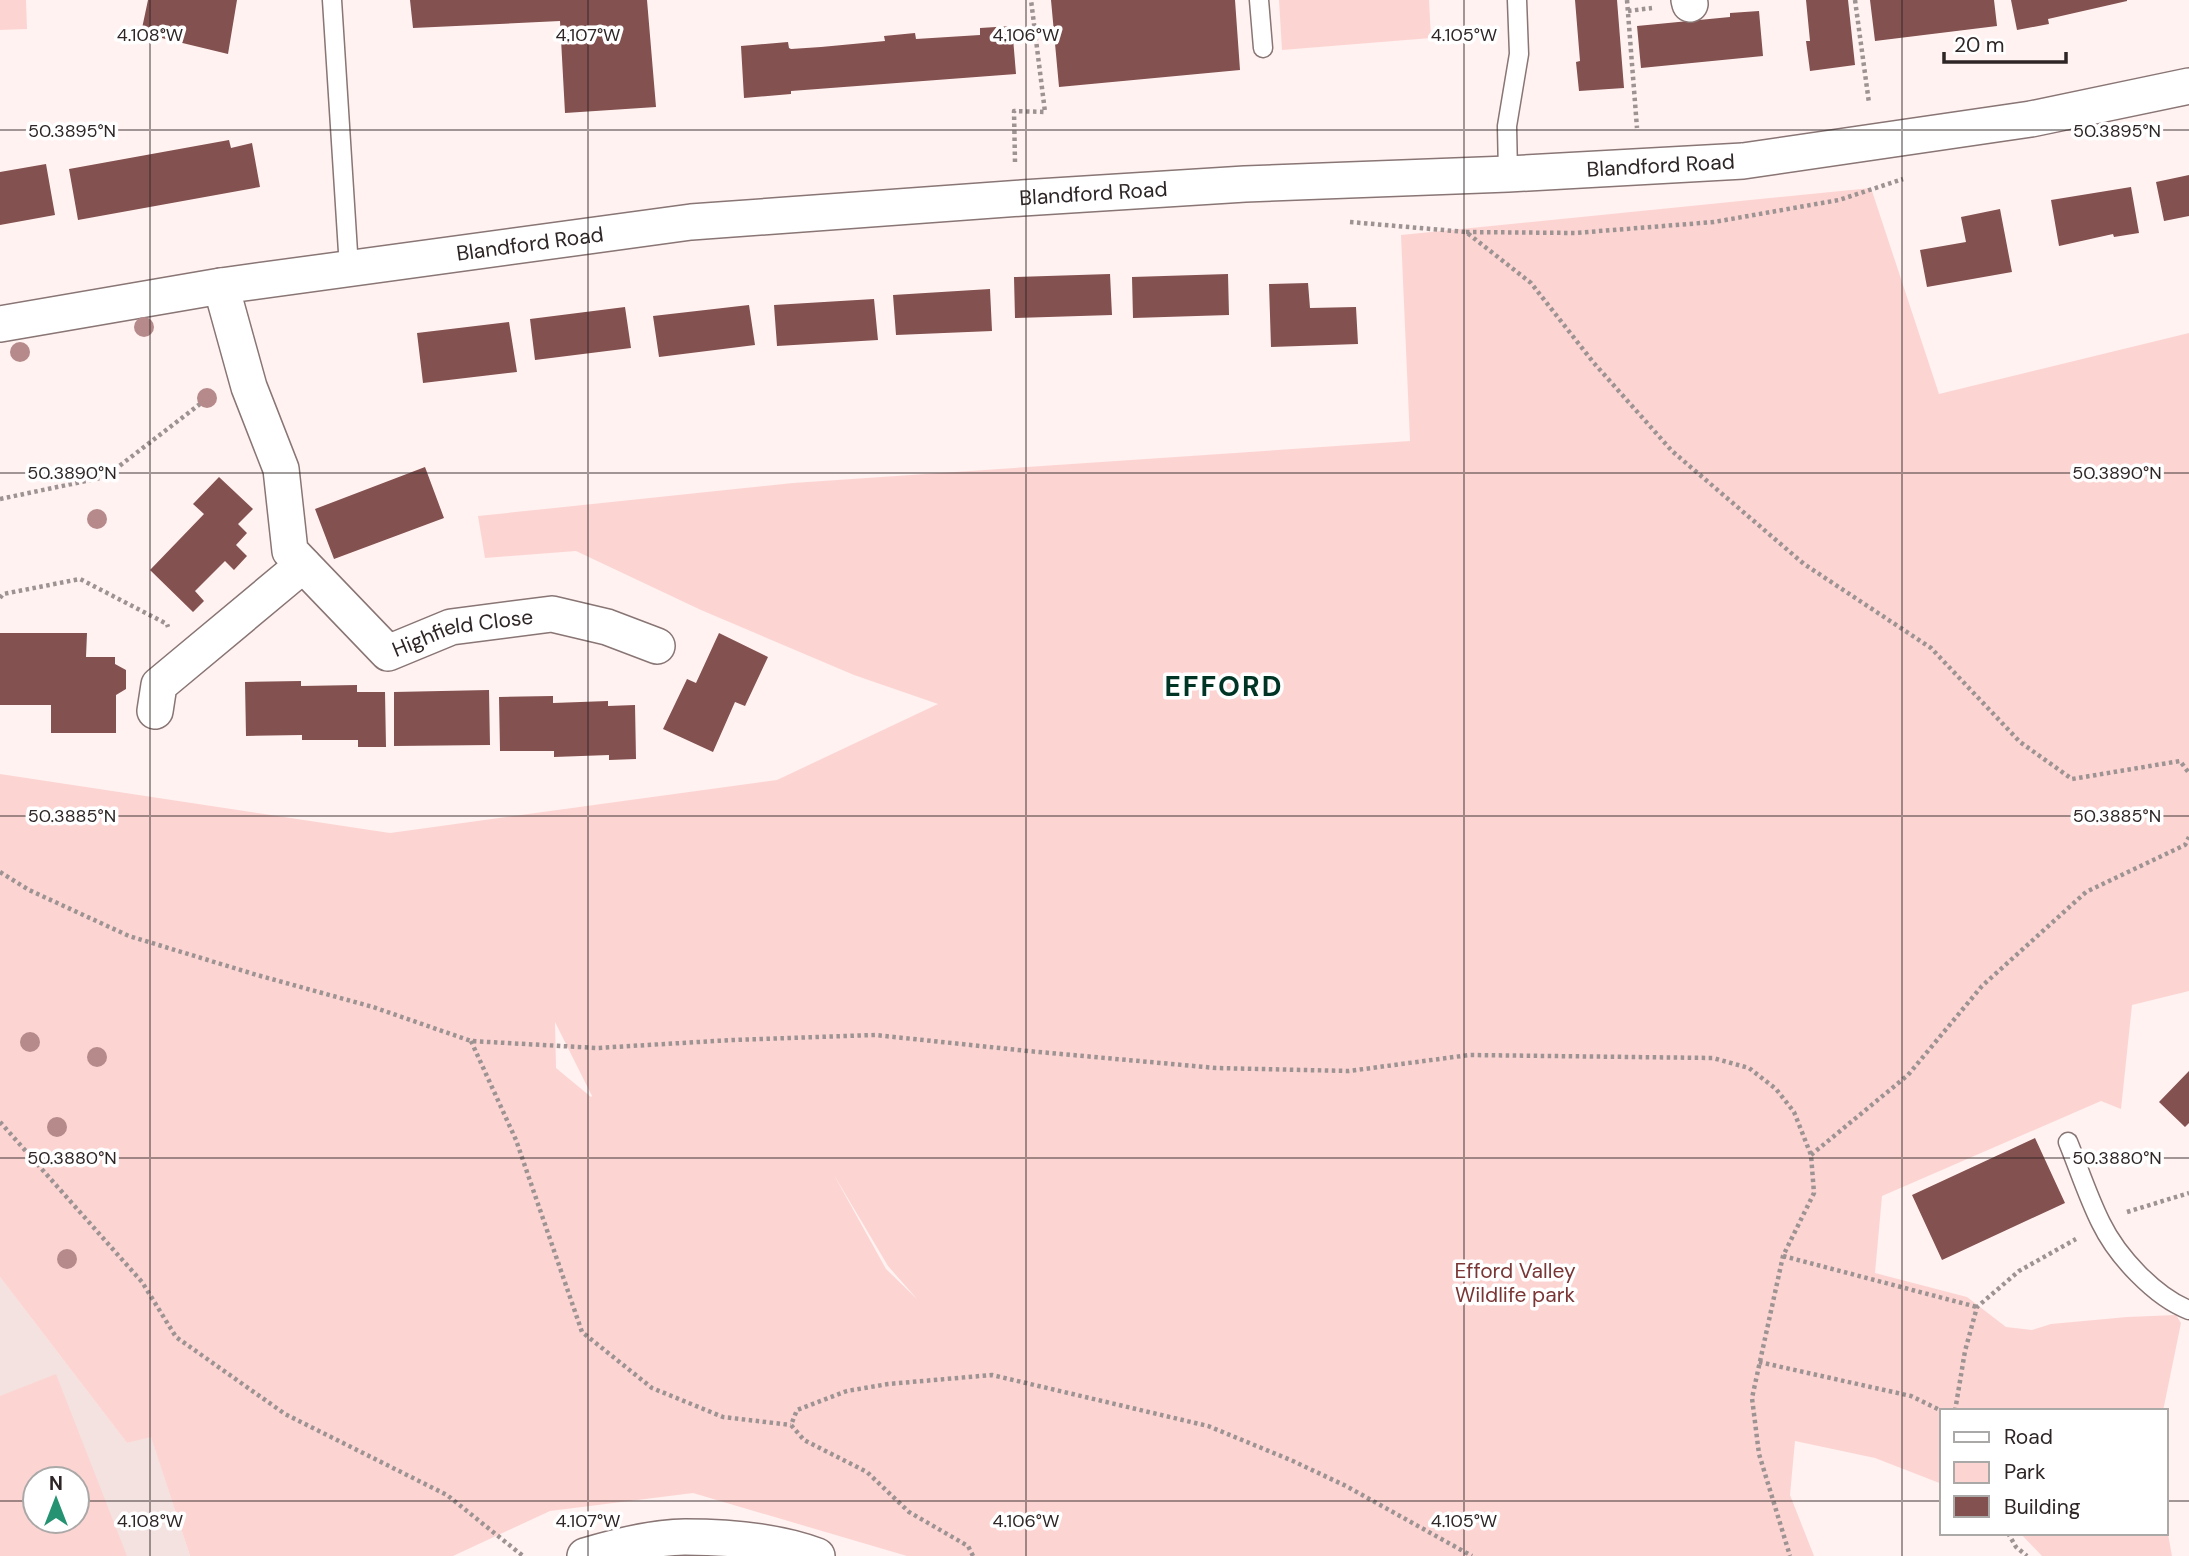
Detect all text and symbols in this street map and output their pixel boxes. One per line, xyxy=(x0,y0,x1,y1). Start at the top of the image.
scale bar xyxy=(1944,21,2066,65)
text: 4.108°W xyxy=(117,23,183,47)
text: 4.107°W xyxy=(556,23,620,47)
text: 4.106°W xyxy=(993,23,1059,47)
text: 4.105°W xyxy=(1431,23,1497,47)
text: 20 m xyxy=(1954,31,2005,59)
text: 50.3895°N xyxy=(28,119,116,143)
text: 50.3895°N xyxy=(2073,119,2161,143)
street label: Blandford Road xyxy=(1586,147,1735,184)
street label: Blandford Road xyxy=(1019,175,1168,212)
street label: Blandford Road xyxy=(455,220,605,268)
text: 50.3890°N xyxy=(27,461,117,485)
text: 50.3890°N xyxy=(2072,461,2162,485)
street label: Highfield Close xyxy=(388,603,535,664)
district label: EFFORD xyxy=(1165,668,1283,705)
text: 50.3885°N xyxy=(28,804,116,828)
text: 50.3885°N xyxy=(2073,804,2161,828)
text: 50.3880°N xyxy=(27,1146,117,1170)
text: 50.3880°N xyxy=(2072,1146,2162,1170)
park label: Efford Valley Wildlife park xyxy=(1454,1257,1576,1309)
legend xyxy=(1940,1409,2168,1535)
text: Road xyxy=(2004,1423,2053,1451)
text: Park xyxy=(2004,1458,2046,1486)
north arrow xyxy=(21,1465,91,1535)
text: N xyxy=(49,1471,63,1496)
text: Building xyxy=(2004,1493,2081,1521)
text: 4.108°W xyxy=(117,1509,183,1533)
text: 4.107°W xyxy=(556,1509,620,1533)
text: 4.106°W xyxy=(993,1509,1059,1533)
text: 4.105°W xyxy=(1431,1509,1497,1533)

